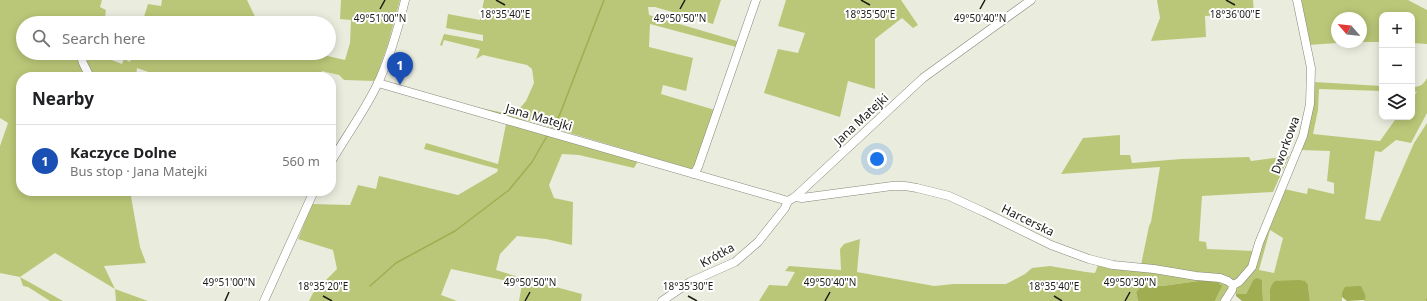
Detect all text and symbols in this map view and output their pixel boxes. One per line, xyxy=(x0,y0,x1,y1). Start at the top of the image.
text: 18°35'40"E xyxy=(480,7,530,21)
text: 18°35'50"E xyxy=(845,7,895,21)
text: 18°36'00"E xyxy=(1210,7,1260,21)
text: 49°51'00"N xyxy=(354,11,406,25)
text: 49°50'50"N xyxy=(654,11,706,25)
text: 49°50'40"N xyxy=(954,11,1006,25)
north arrow xyxy=(1331,12,1367,48)
map controls xyxy=(1379,12,1415,120)
button: + xyxy=(1379,12,1415,48)
search box xyxy=(16,16,336,60)
icon: search xyxy=(30,27,52,49)
text: Search here xyxy=(62,28,145,48)
button: − xyxy=(1379,48,1415,84)
pin: 1 xyxy=(387,52,413,85)
button: layers xyxy=(1379,84,1415,120)
text: Nearby xyxy=(32,87,94,110)
street label: Jana Matejki xyxy=(829,89,892,149)
street label: Jana Matejki xyxy=(503,99,574,135)
street label: Dworkowa xyxy=(1267,114,1303,176)
text: Kaczyce Dolne xyxy=(70,142,177,162)
your location xyxy=(867,149,887,169)
text: 1 xyxy=(41,152,49,170)
text: 560 m xyxy=(282,152,320,170)
text: Bus stop · Jana Matejki xyxy=(70,162,207,180)
street label: Harcerska xyxy=(999,200,1057,240)
street label: Krótka xyxy=(697,239,737,271)
text: 49°51'00"N xyxy=(203,275,255,289)
text: 49°50'50"N xyxy=(504,275,556,289)
text: 49°50'40"N xyxy=(804,275,856,289)
text: 49°50'30"N xyxy=(1104,275,1156,289)
text: 18°35'20"E xyxy=(298,279,348,293)
text: 18°35'30"E xyxy=(663,279,713,293)
text: 18°35'40"E xyxy=(1029,279,1079,293)

